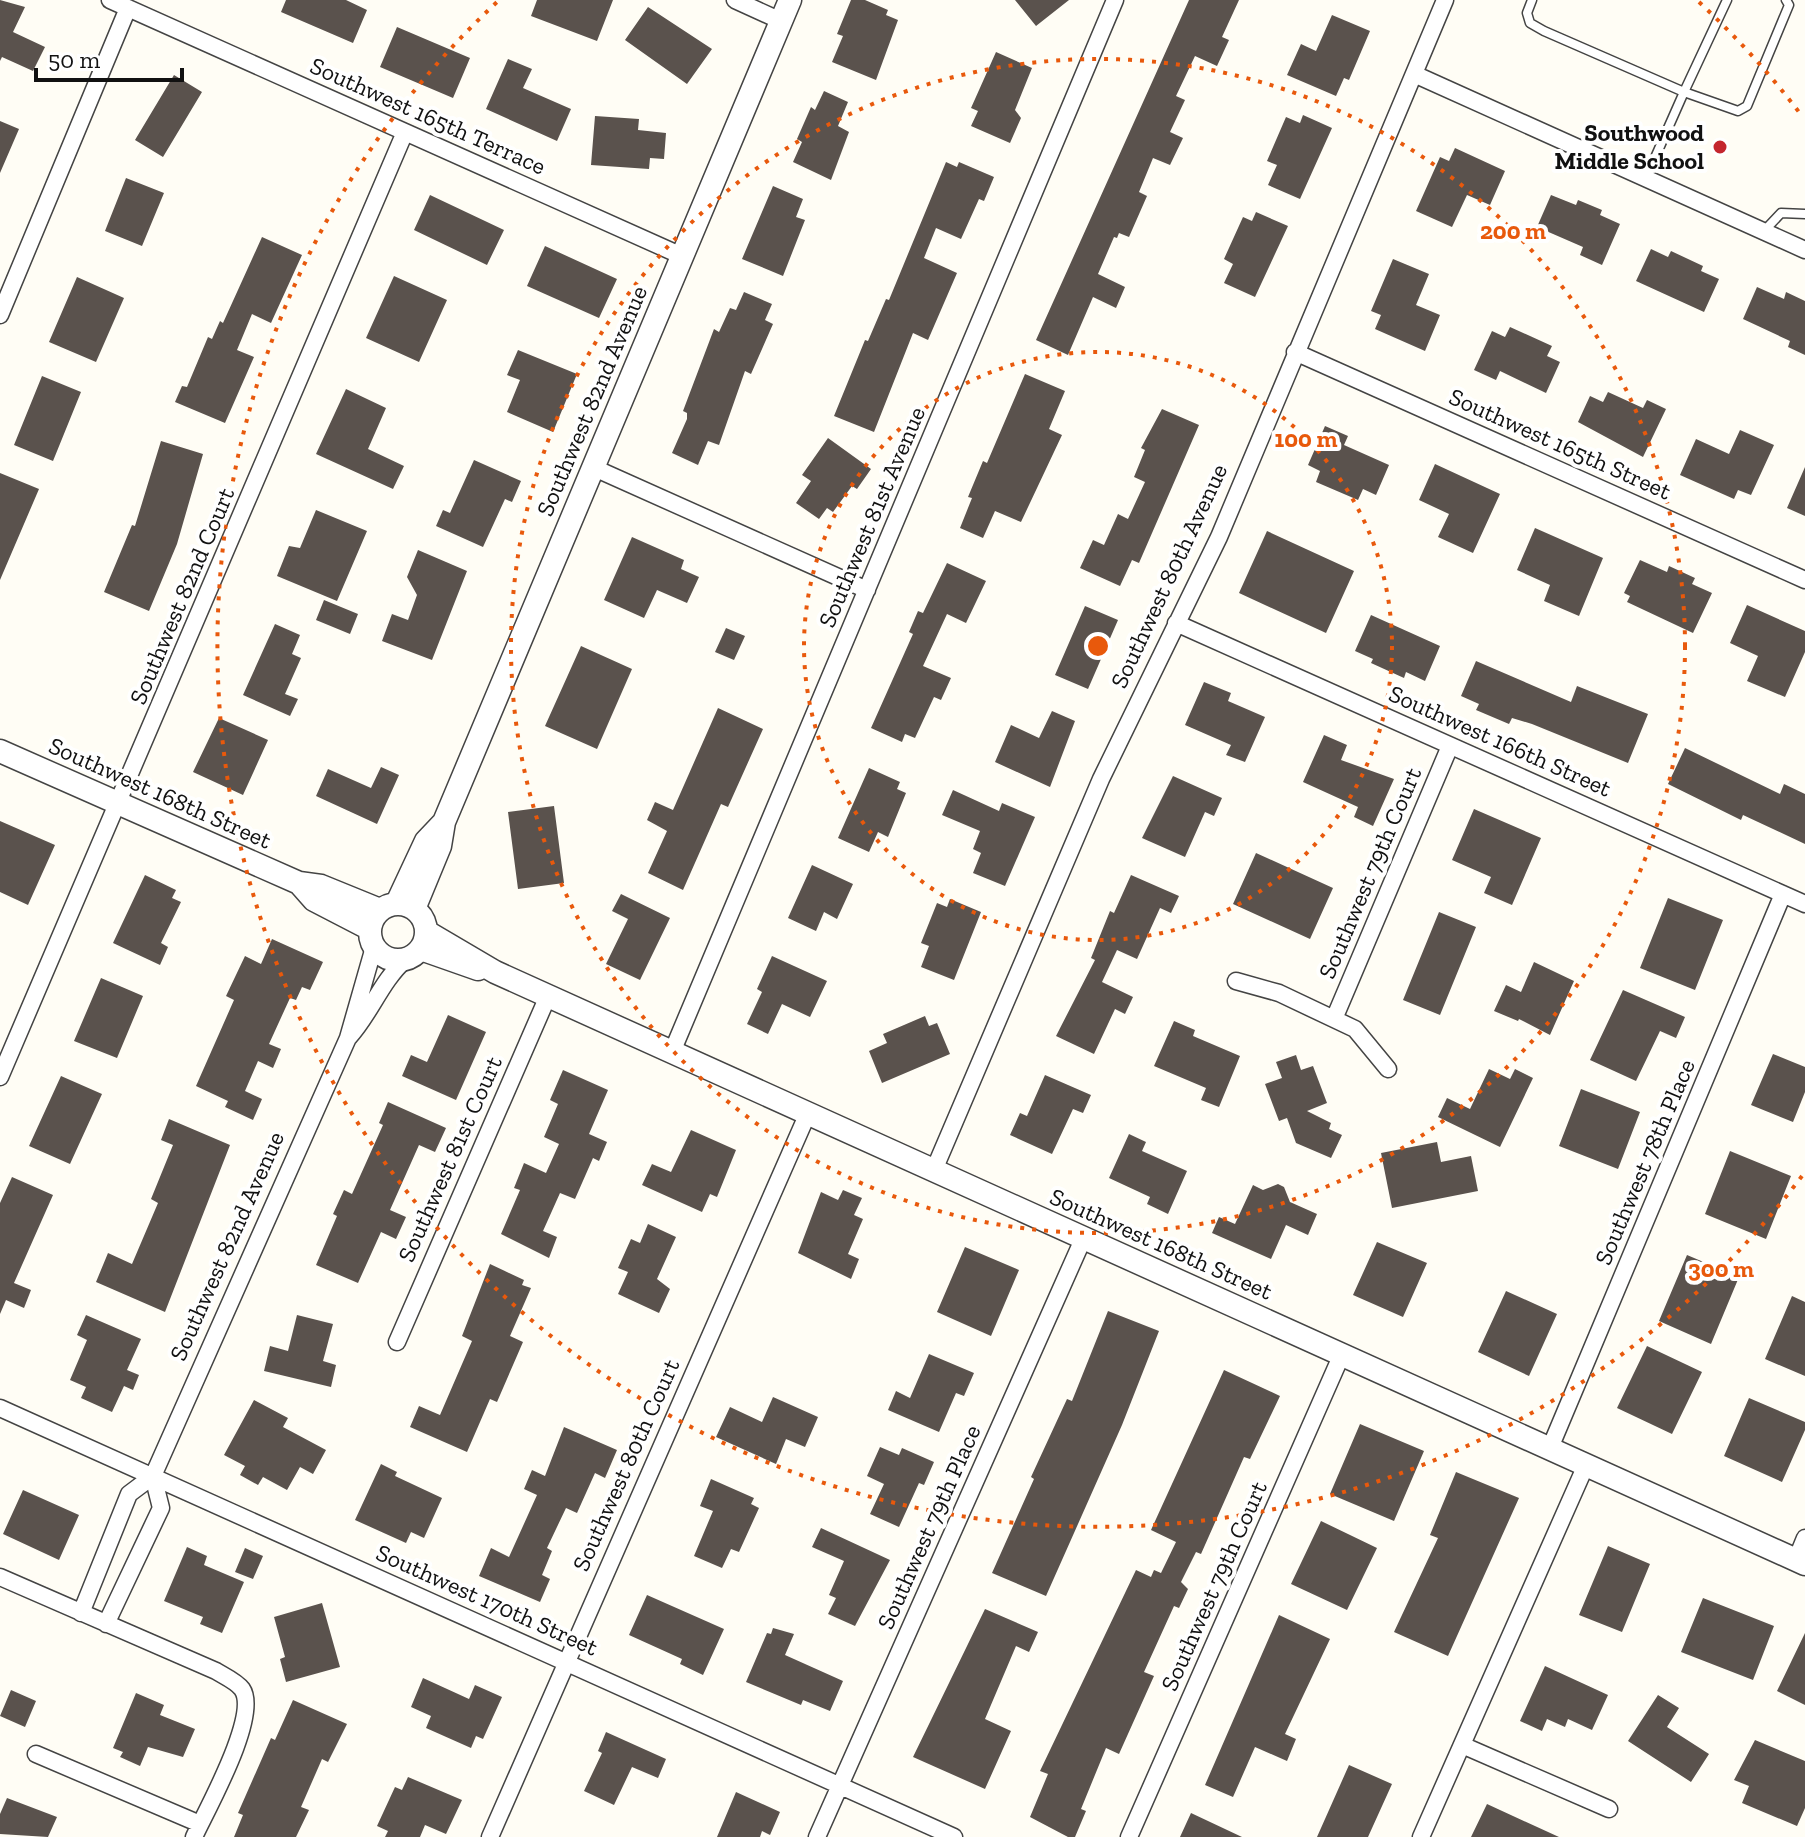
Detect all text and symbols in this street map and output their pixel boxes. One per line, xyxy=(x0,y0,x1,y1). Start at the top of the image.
scale bar xyxy=(36,32,182,82)
text: 50 m xyxy=(48,45,101,74)
street label: Southwest 165th Terrace xyxy=(306,50,551,181)
place label: Southwood Middle School xyxy=(1555,118,1704,175)
marker: Southwood Middle School xyxy=(1711,138,1729,156)
text: 200 m xyxy=(1480,216,1546,245)
street label: Southwest 82nd Avenue xyxy=(530,281,653,520)
street label: Southwest 165th Street xyxy=(1445,382,1676,506)
street label: Southwest 81st Avenue xyxy=(812,402,931,632)
text: 100 m xyxy=(1275,424,1337,453)
street label: Southwest 80th Avenue xyxy=(1104,459,1233,693)
street label: Southwest 82nd Court xyxy=(123,483,240,709)
centre of rings xyxy=(1084,632,1112,660)
street label: Southwest 166th Street xyxy=(1385,678,1616,803)
street label: Southwest 168th Street xyxy=(44,730,276,855)
street label: Southwest 79th Court xyxy=(1312,763,1427,983)
street label: Southwest 81st Court xyxy=(391,1051,508,1266)
street label: Southwest 78th Place xyxy=(1588,1055,1701,1269)
street label: Southwest 82nd Avenue xyxy=(163,1127,290,1365)
street label: Southwest 168th Street xyxy=(1045,1181,1277,1306)
text: 300 m xyxy=(1688,1254,1754,1283)
street label: Southwest 80th Court xyxy=(566,1354,685,1575)
street label: Southwest 79th Place xyxy=(870,1420,987,1633)
street label: Southwest 79th Court xyxy=(1154,1476,1273,1695)
street label: Southwest 170th Street xyxy=(372,1538,603,1662)

